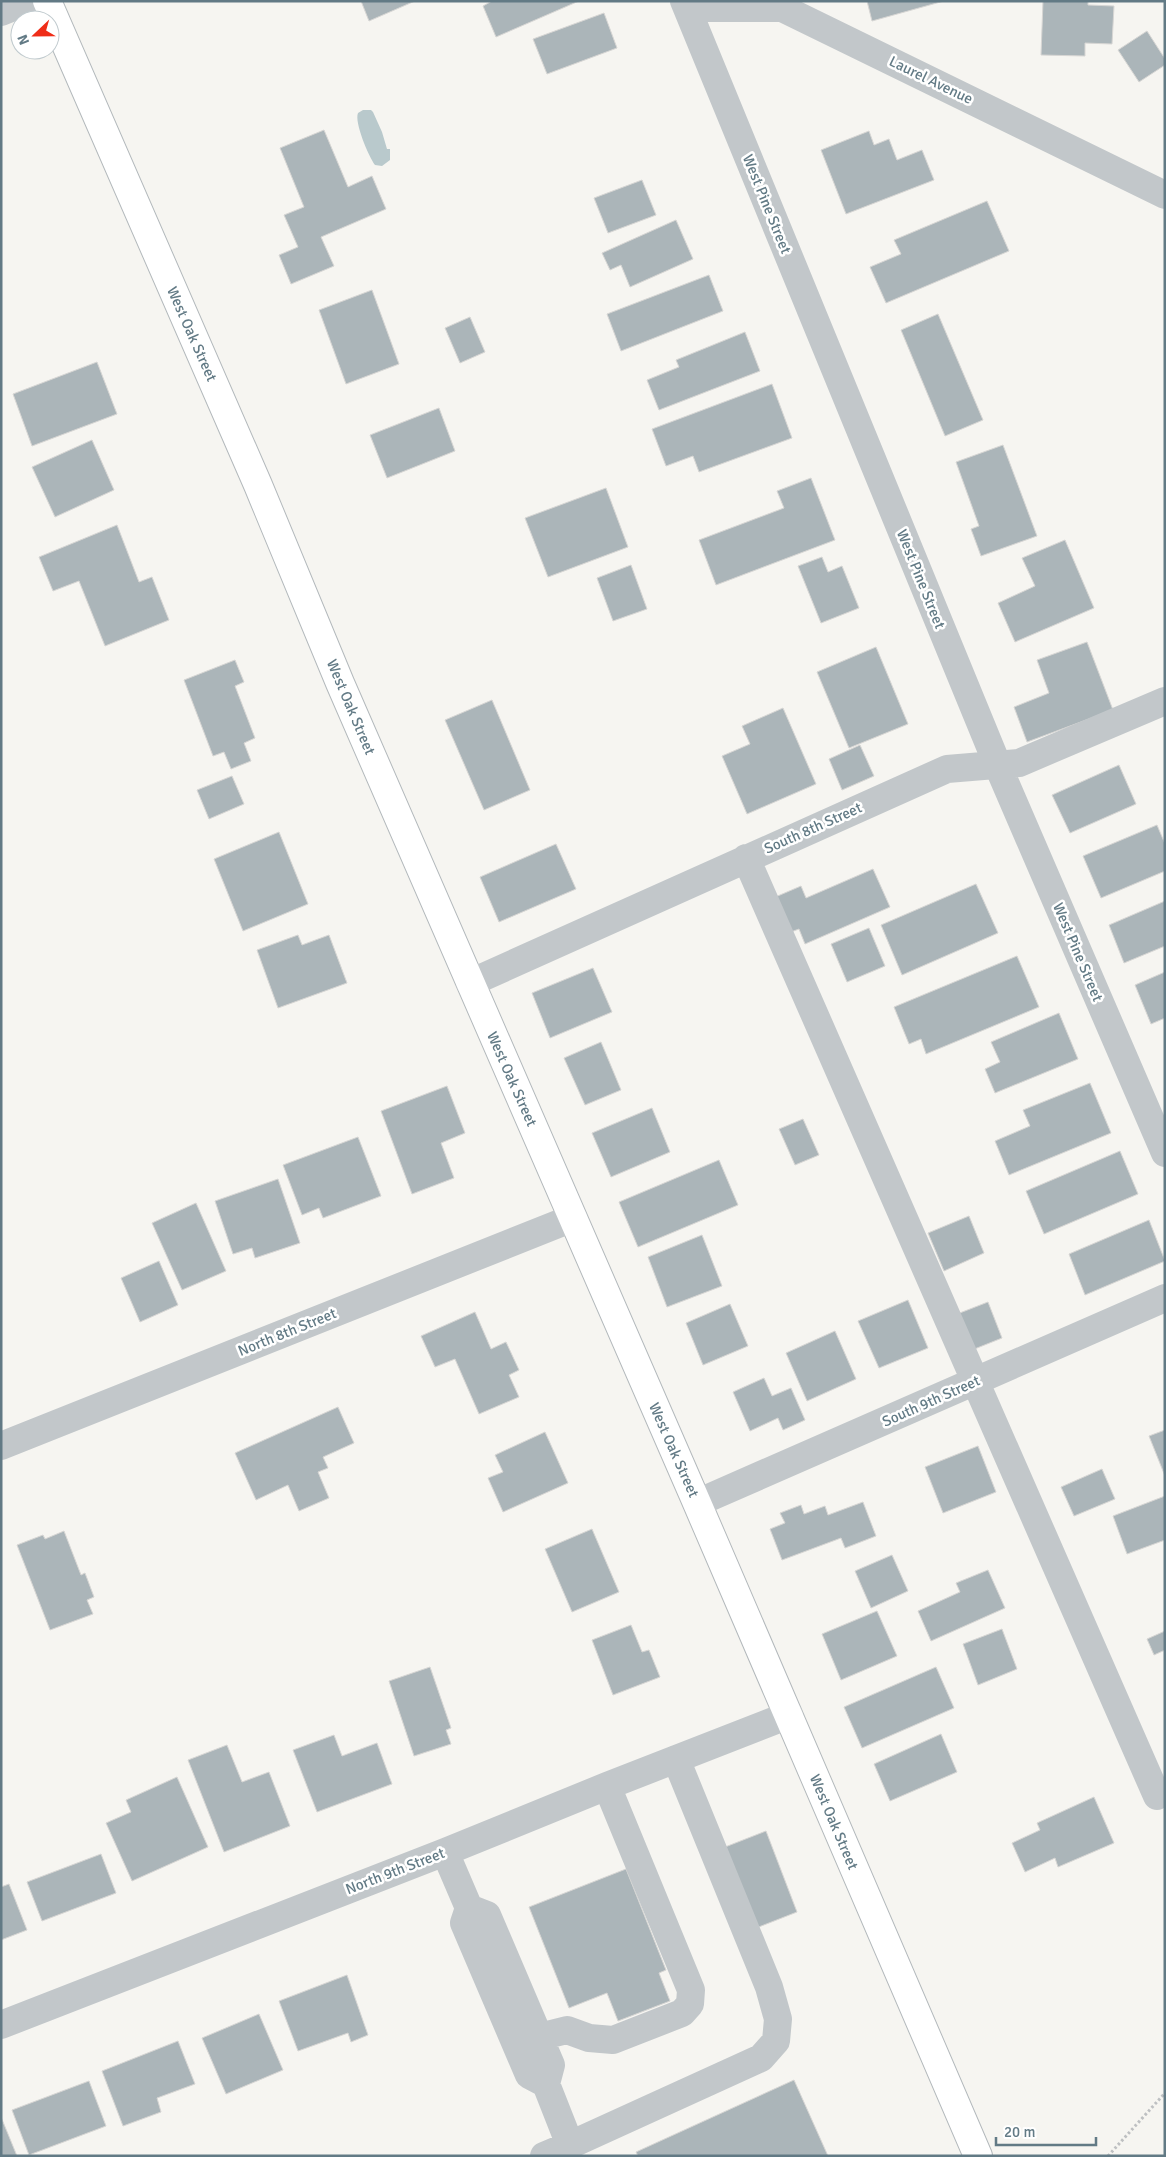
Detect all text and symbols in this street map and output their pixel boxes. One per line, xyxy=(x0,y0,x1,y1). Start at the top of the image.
north arrow xyxy=(10,10,60,60)
text: N xyxy=(14,32,33,47)
street label: Laurel Avenue xyxy=(886,52,976,108)
street label: West Pine Street xyxy=(739,152,795,256)
street label: West Oak Street xyxy=(163,284,221,384)
street label: West Pine Street xyxy=(893,527,949,631)
street label: West Oak Street xyxy=(323,657,379,757)
street label: South 8th Street xyxy=(761,798,865,858)
street label: West Pine Street xyxy=(1049,900,1107,1004)
street label: West Oak Street xyxy=(483,1029,541,1129)
street label: North 8th Street xyxy=(235,1304,339,1360)
street label: South 9th Street xyxy=(879,1371,983,1431)
street label: West Oak Street xyxy=(645,1400,703,1500)
street label: West Oak Street xyxy=(806,1772,862,1872)
street label: North 9th Street xyxy=(343,1844,447,1898)
scale bar xyxy=(996,2114,1096,2146)
text: 20 m xyxy=(1004,2123,1035,2141)

